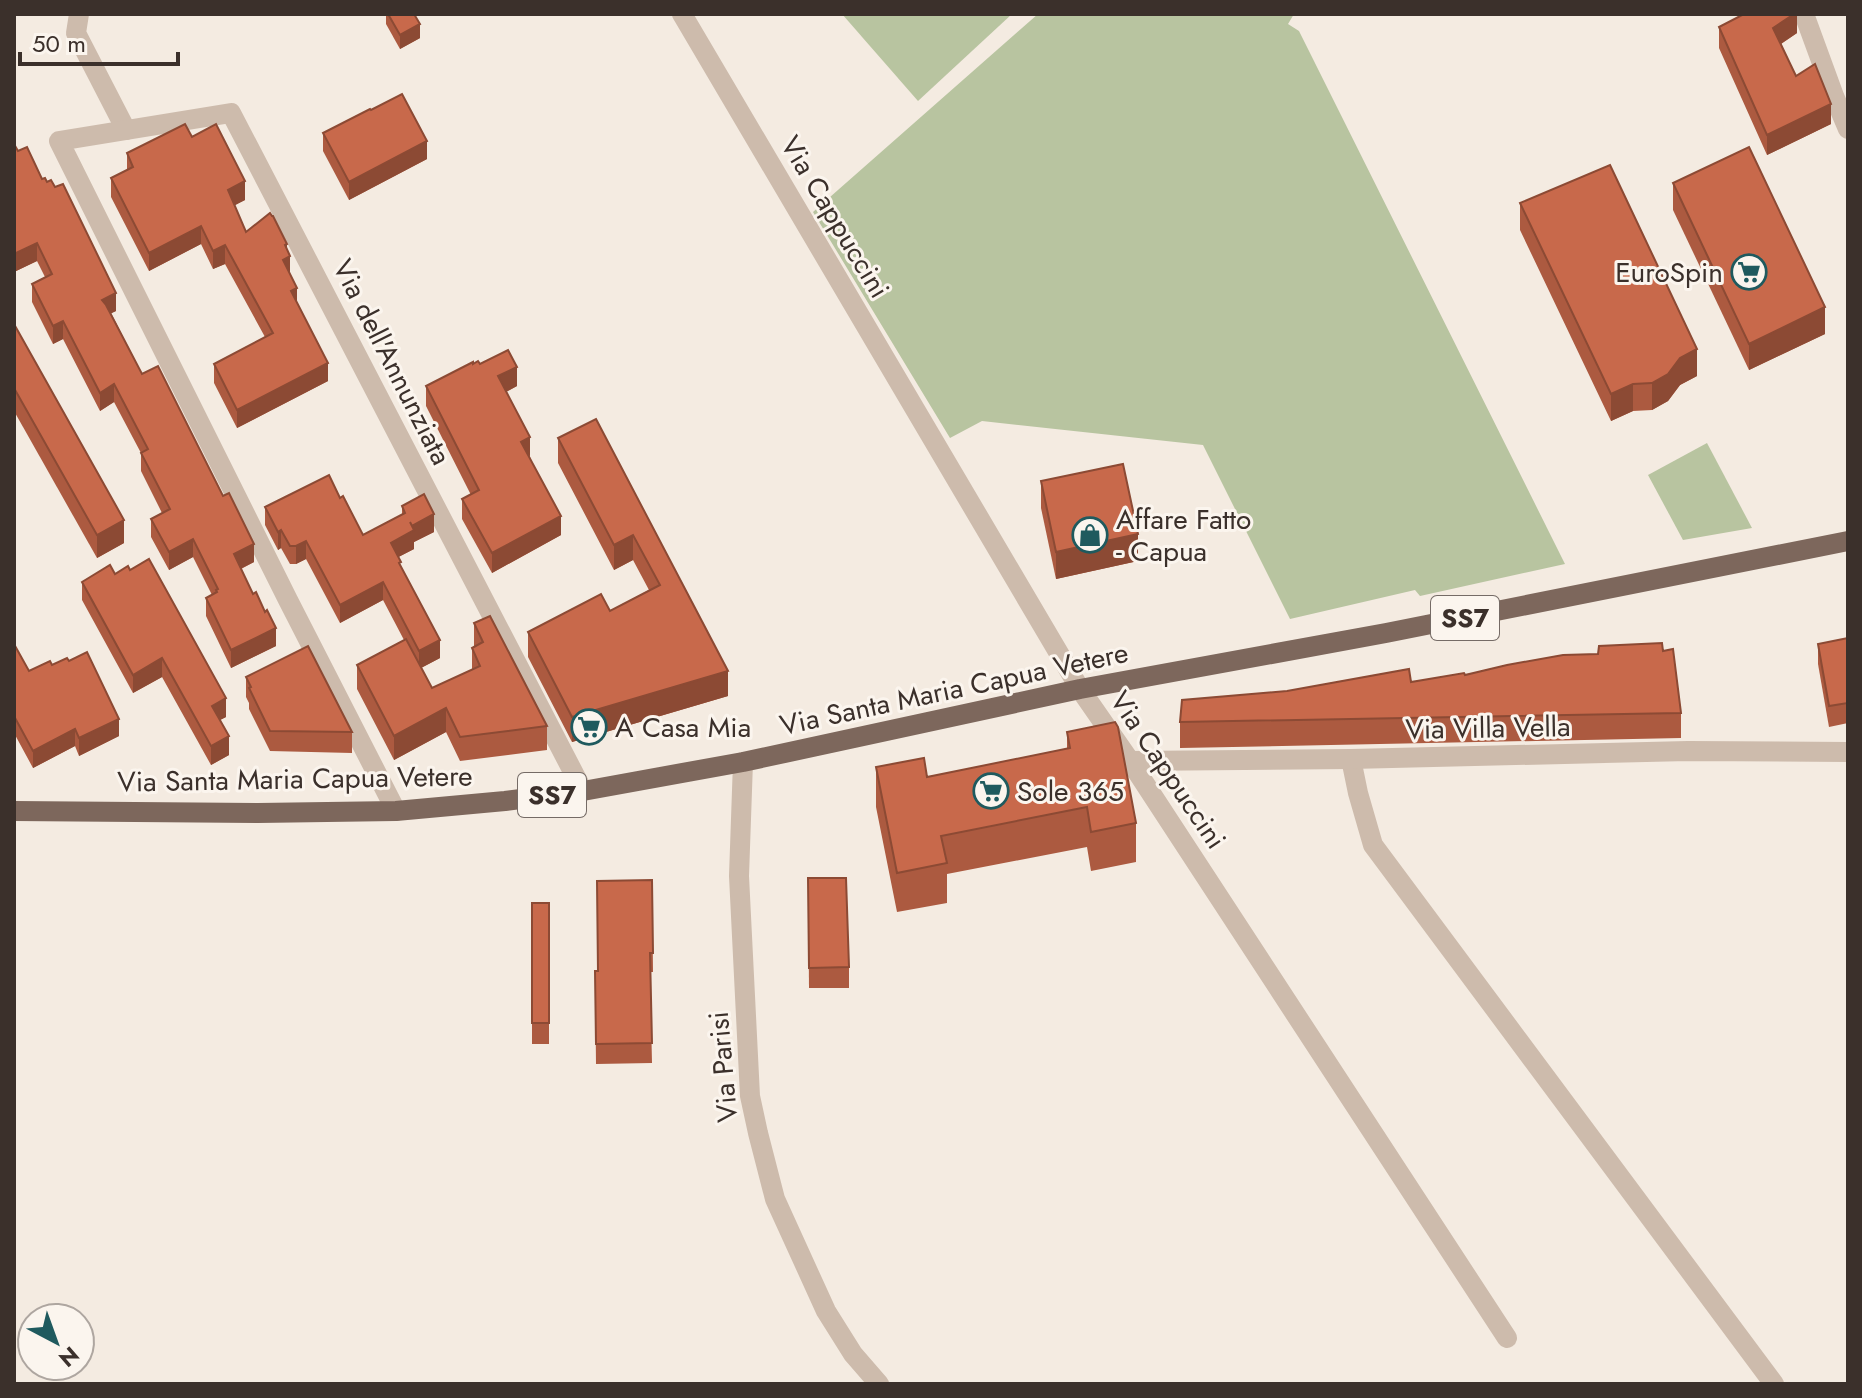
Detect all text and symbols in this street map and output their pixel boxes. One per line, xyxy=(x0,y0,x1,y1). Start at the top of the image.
scale bar xyxy=(20,16,178,66)
text: 50 m xyxy=(32,26,86,61)
street label: Via Cappuccini xyxy=(770,128,900,306)
street label: Via dell'Annunziata xyxy=(322,252,462,472)
place label: EuroSpin xyxy=(1615,252,1723,293)
supermarket icon: EuroSpin xyxy=(1730,253,1768,291)
place label: Affare Fatto - Capua xyxy=(1116,499,1251,572)
shop icon: Affare Fatto - Capua xyxy=(1071,516,1109,554)
road number: SS7 xyxy=(1431,596,1499,640)
street label: Via Santa Maria Capua Vetere xyxy=(776,632,1132,746)
street label: Via Cappuccini xyxy=(1100,683,1236,857)
street label: Via Villa Vella xyxy=(1405,706,1571,750)
place label: A Casa Mia xyxy=(615,707,751,748)
supermarket icon: A Casa Mia xyxy=(570,708,608,746)
street label: Via Santa Maria Capua Vetere xyxy=(117,755,473,803)
place label: Sole 365 xyxy=(1017,771,1124,812)
supermarket icon: Sole 365 xyxy=(972,772,1010,810)
road number: SS7 xyxy=(518,773,586,817)
street label: Via Parisi xyxy=(698,1010,748,1124)
north arrow xyxy=(16,1302,96,1382)
text: N xyxy=(52,1339,86,1375)

